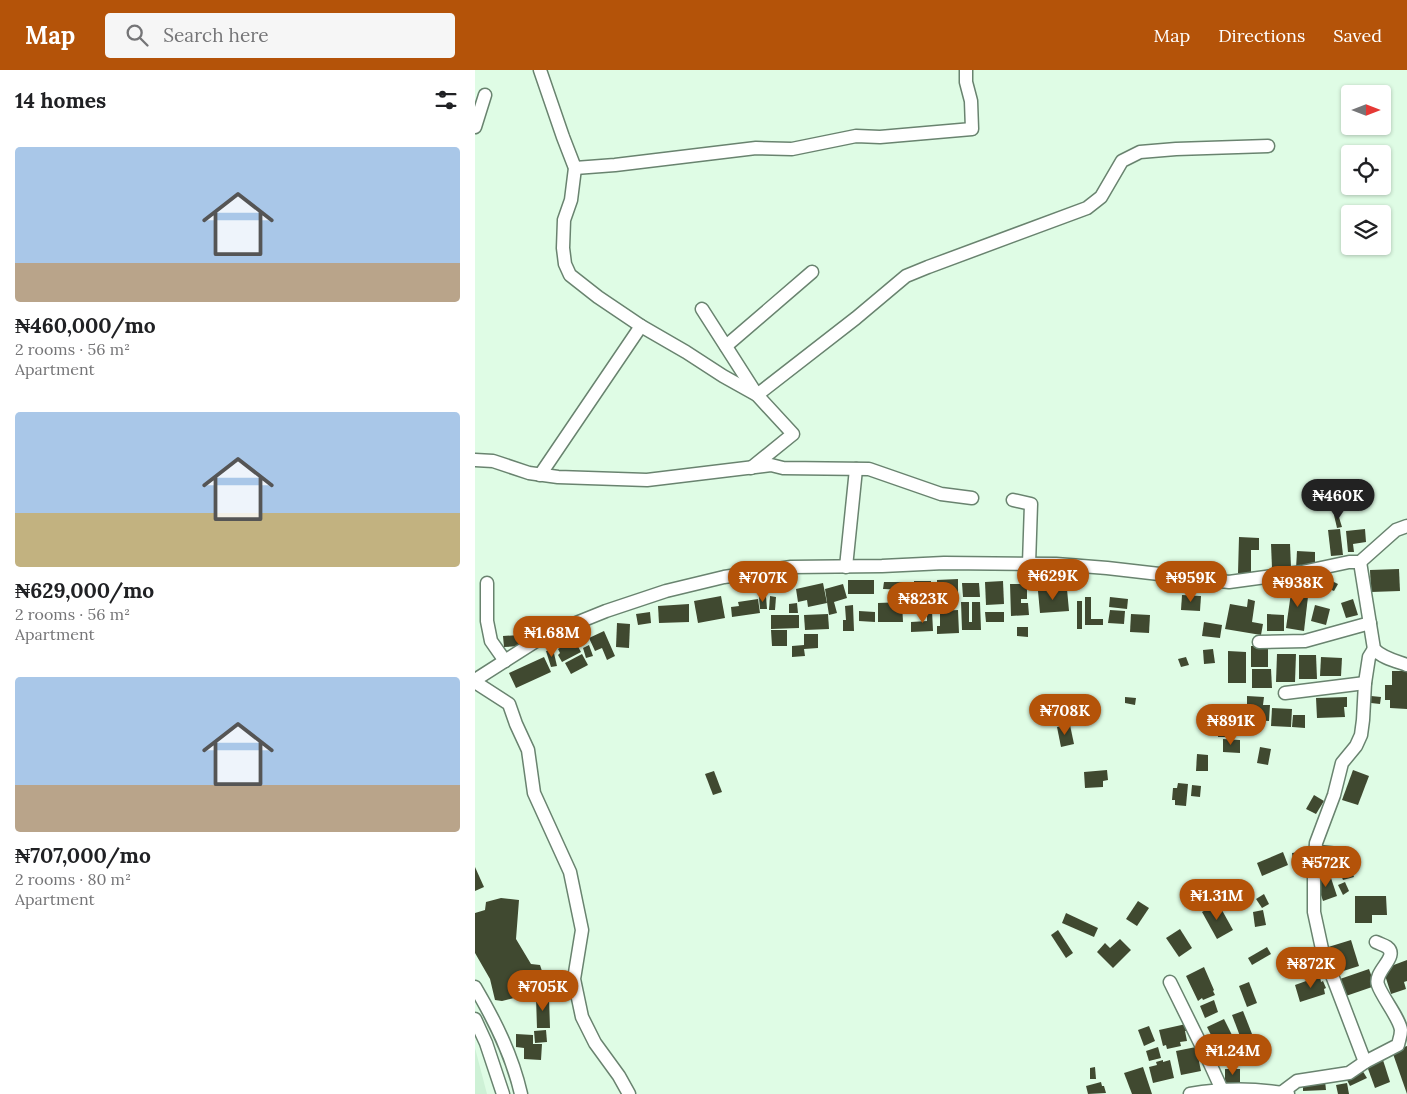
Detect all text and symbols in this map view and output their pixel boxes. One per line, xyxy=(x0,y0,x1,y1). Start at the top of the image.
search box xyxy=(105,13,455,58)
text: Map xyxy=(25,20,75,51)
icon: search xyxy=(123,21,151,49)
text: Search here xyxy=(163,23,269,47)
text: Map xyxy=(1154,24,1190,47)
text: Directions xyxy=(1218,24,1305,47)
text: Saved xyxy=(1333,24,1382,47)
north arrow xyxy=(1341,85,1391,135)
map controls xyxy=(1341,85,1391,255)
icon: filters xyxy=(432,86,460,114)
text: 14 homes xyxy=(15,87,106,114)
button: locate xyxy=(1341,145,1391,195)
icon: home xyxy=(193,179,283,269)
button: layers xyxy=(1341,205,1391,255)
text: ₦460,000/mo xyxy=(15,312,156,339)
text: 2 rooms · 56 m² xyxy=(15,339,130,359)
text: Apartment xyxy=(15,359,95,379)
icon: home xyxy=(193,444,283,534)
pin: ₦460K xyxy=(1303,478,1373,521)
text: ₦460K xyxy=(1312,485,1364,505)
pin: ₦629K xyxy=(1018,558,1088,601)
pin: ₦707K xyxy=(728,560,798,603)
pin: ₦959K xyxy=(1156,560,1226,603)
text: ₦629K xyxy=(1028,565,1078,585)
pin: ₦938K xyxy=(1263,566,1333,608)
text: ₦707K xyxy=(739,567,787,587)
text: ₦959K xyxy=(1166,567,1216,587)
text: ₦938K xyxy=(1273,572,1323,592)
text: ₦629,000/mo xyxy=(15,577,154,604)
pin: ₦823K xyxy=(888,582,958,624)
text: ₦823K xyxy=(898,588,948,608)
text: 2 rooms · 56 m² xyxy=(15,604,130,624)
pin: ₦1.68M xyxy=(511,616,593,658)
text: ₦1.68M xyxy=(524,622,580,642)
text: Apartment xyxy=(15,624,95,644)
pin: ₦708K xyxy=(1030,694,1100,736)
text: ₦708K xyxy=(1040,700,1090,720)
pin: ₦891K xyxy=(1196,704,1266,746)
icon: home xyxy=(193,709,283,799)
text: ₦891K xyxy=(1207,710,1255,730)
text: ₦707,000/mo xyxy=(15,842,151,869)
pin: ₦572K xyxy=(1291,846,1361,888)
text: ₦572K xyxy=(1302,852,1350,872)
text: 2 rooms · 80 m² xyxy=(15,869,131,889)
pin: ₦1.31M xyxy=(1176,878,1258,921)
text: ₦1.31M xyxy=(1191,885,1243,905)
text: Apartment xyxy=(15,889,95,909)
pin: ₦872K xyxy=(1276,946,1346,989)
text: ₦872K xyxy=(1287,953,1335,973)
pin: ₦705K xyxy=(508,970,578,1012)
text: ₦705K xyxy=(518,976,568,996)
pin: ₦1.24M xyxy=(1192,1034,1274,1076)
text: ₦1.24M xyxy=(1206,1040,1260,1060)

